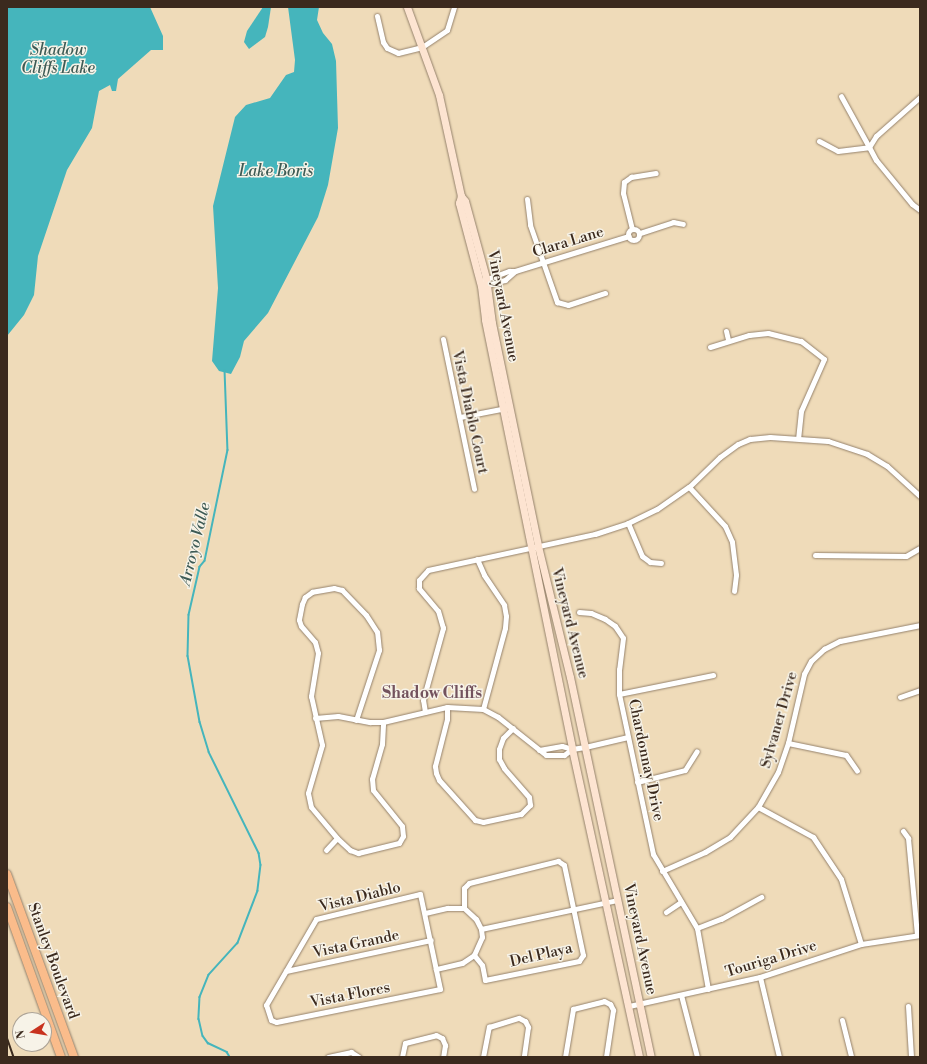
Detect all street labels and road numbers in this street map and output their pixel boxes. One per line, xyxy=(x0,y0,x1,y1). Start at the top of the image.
street label: Clara Lane xyxy=(530,223,606,261)
street label: Vineyard Avenue xyxy=(483,249,523,363)
street label: Vista Diablo Court xyxy=(448,349,492,475)
street label: Vineyard Avenue xyxy=(548,566,592,680)
street label: Sylvaner Drive xyxy=(757,670,801,770)
street label: Chardonnay Drive xyxy=(624,697,668,823)
street label: Vista Diablo xyxy=(317,878,403,916)
street label: Vineyard Avenue xyxy=(619,882,661,996)
street label: Stanley Boulevard xyxy=(24,900,82,1022)
street label: Vista Grande xyxy=(311,926,401,962)
street label: Touriga Drive xyxy=(723,937,819,981)
street label: Del Playa xyxy=(508,939,574,971)
street label: Vista Flores xyxy=(309,978,391,1012)

